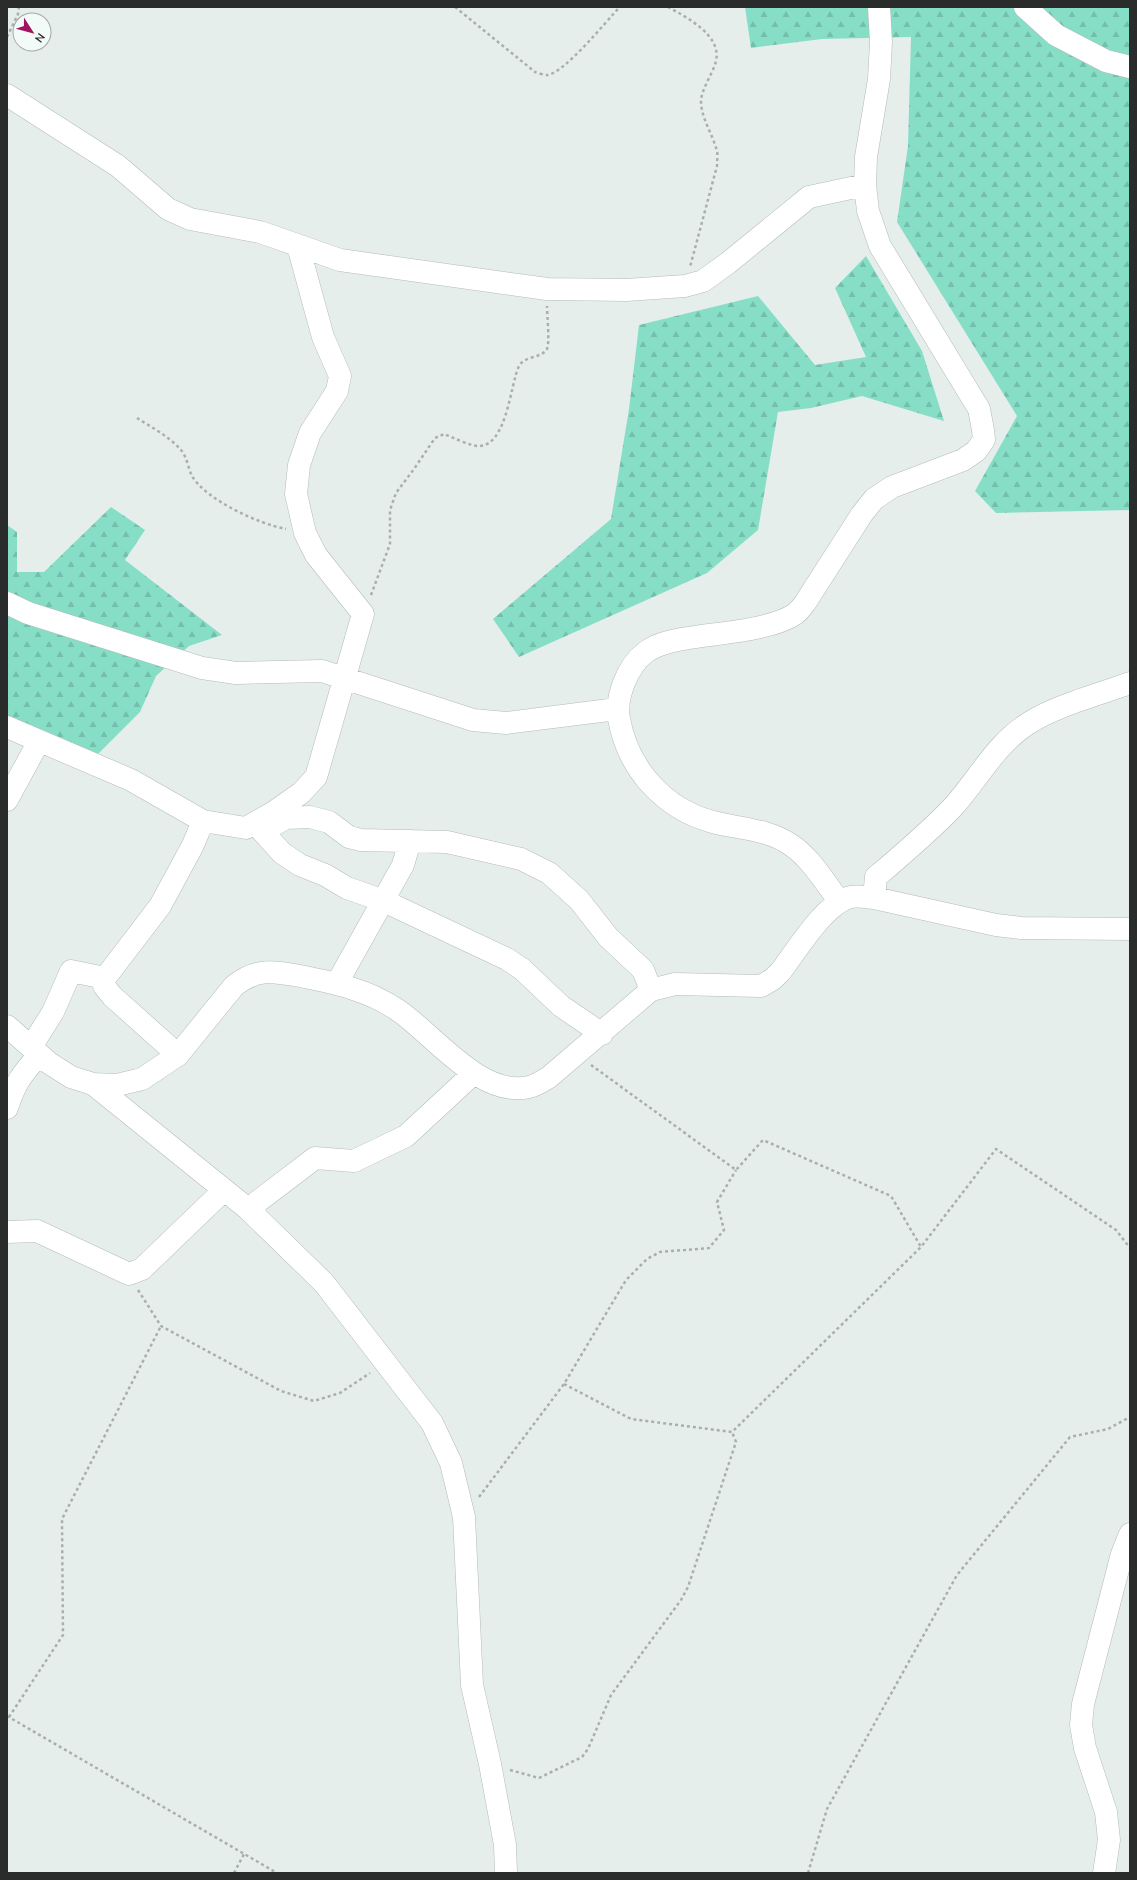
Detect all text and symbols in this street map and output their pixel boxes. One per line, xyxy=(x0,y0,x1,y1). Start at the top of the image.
north arrow xyxy=(12,12,52,52)
text: N xyxy=(32,30,48,45)

